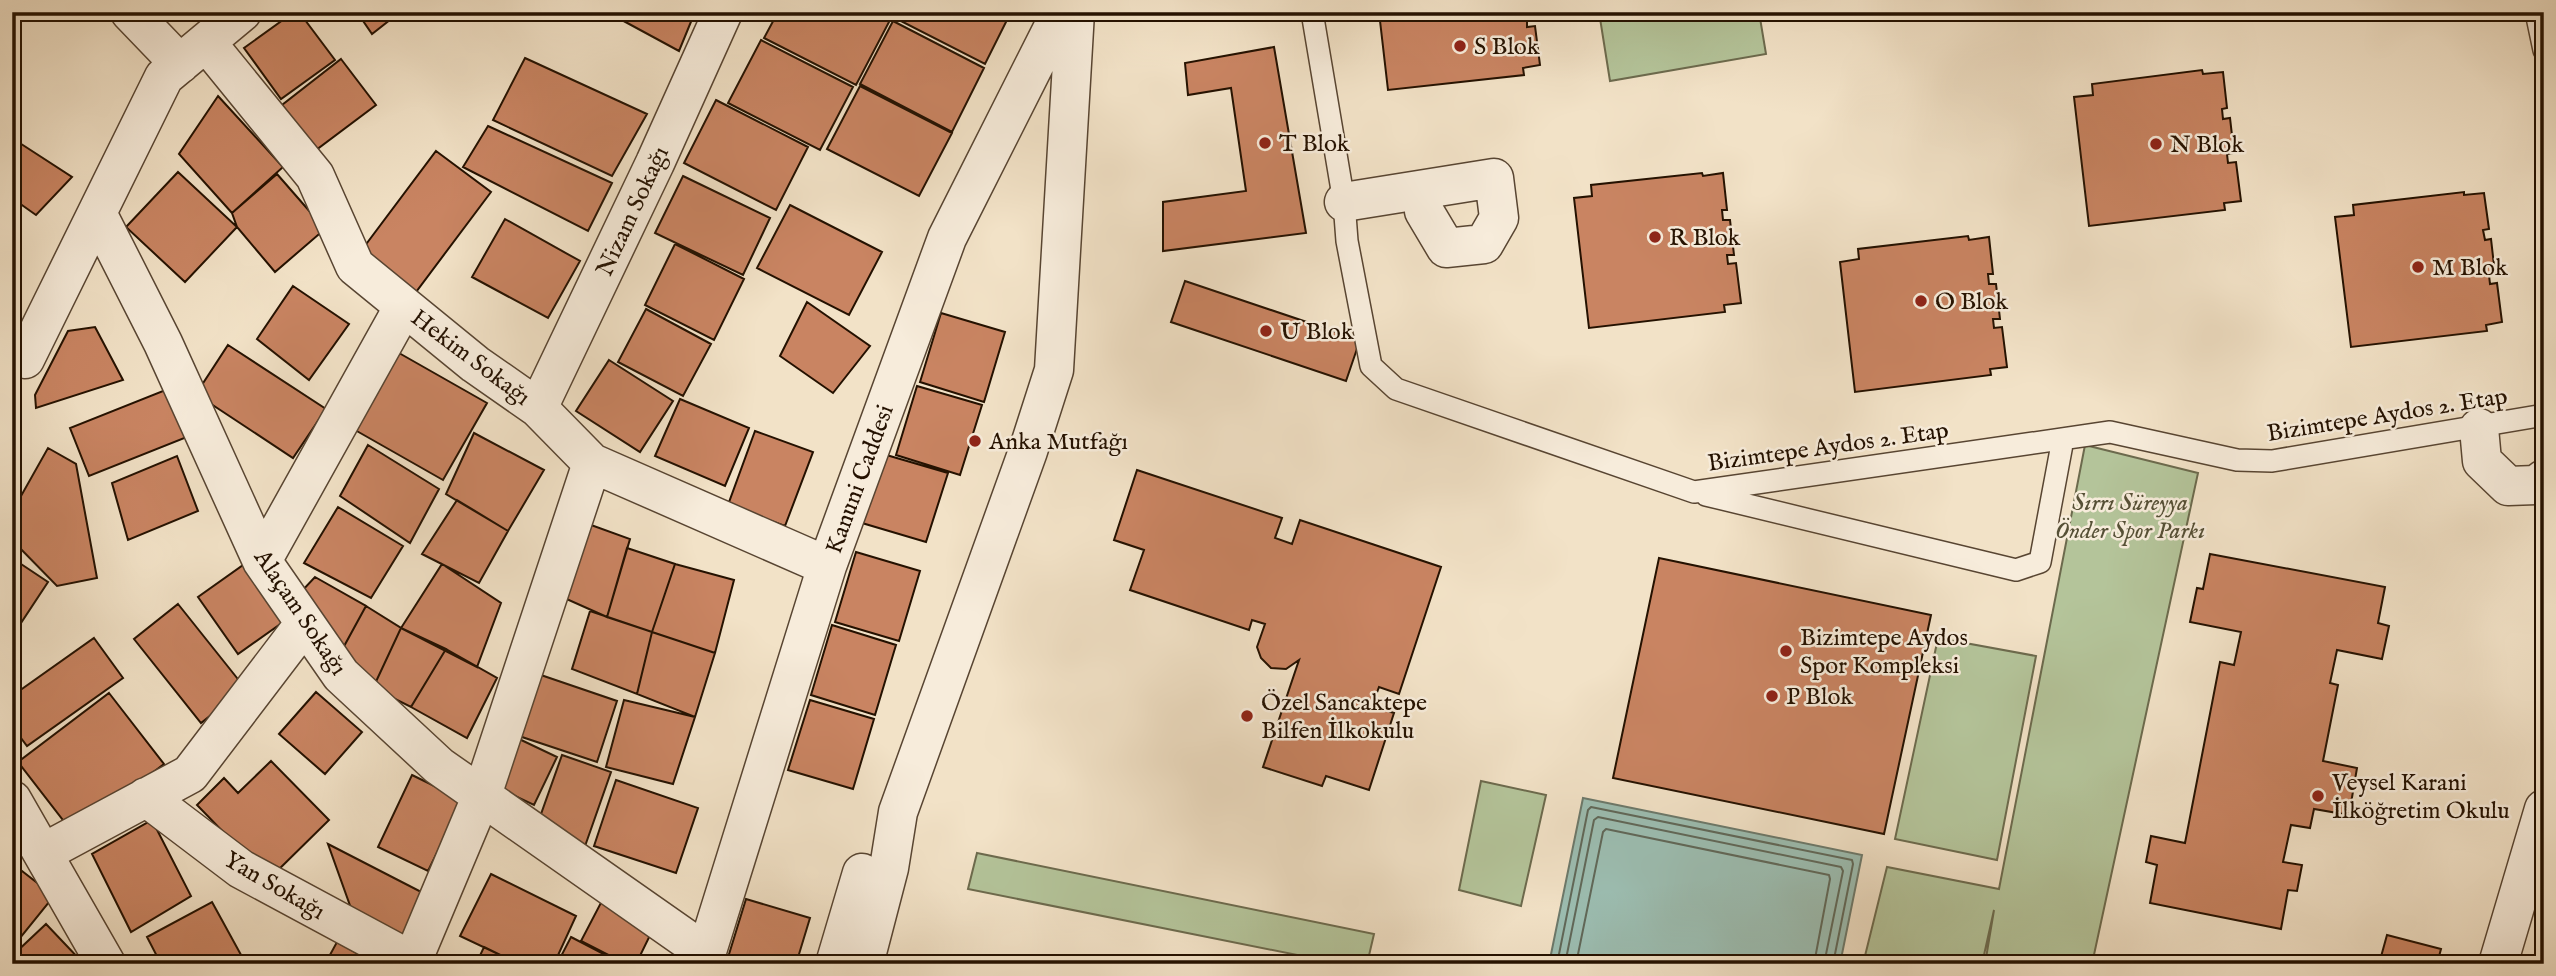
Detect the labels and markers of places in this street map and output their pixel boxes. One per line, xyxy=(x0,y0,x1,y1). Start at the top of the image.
place label: S Blok xyxy=(1474,32,1540,63)
marker: S Blok xyxy=(1452,38,1468,54)
place label: T Blok xyxy=(1279,129,1350,160)
place label: N Blok xyxy=(2170,130,2244,161)
marker: T Blok xyxy=(1257,135,1273,151)
marker: N Blok xyxy=(2148,136,2164,152)
place label: R Blok xyxy=(1669,223,1741,254)
marker: R Blok xyxy=(1647,229,1663,245)
place label: M Blok xyxy=(2432,253,2508,284)
marker: M Blok xyxy=(2410,259,2426,275)
place label: O Blok xyxy=(1935,287,2008,318)
marker: O Blok xyxy=(1913,293,1929,309)
place label: U Blok xyxy=(1280,317,1354,348)
marker: U Blok xyxy=(1258,323,1274,339)
place label: Anka Mutfağı xyxy=(988,427,1128,458)
marker: Anka Mutfağı xyxy=(967,433,983,449)
place label: Bizimtepe Aydos Spor Kompleksi xyxy=(1800,623,1968,682)
marker: Bizimtepe Aydos Spor Kompleksi xyxy=(1778,643,1794,659)
place label: P Blok xyxy=(1786,682,1853,713)
place label: Özel Sancaktepe Bilfen İlkokulu xyxy=(1261,688,1427,747)
marker: P Blok xyxy=(1764,688,1780,704)
marker: Özel Sancaktepe Bilfen İlkokulu xyxy=(1239,708,1255,724)
place label: Veysel Karani İlköğretim Okulu xyxy=(2331,768,2510,827)
marker: Veysel Karani İlköğretim Okulu xyxy=(2310,788,2326,804)

